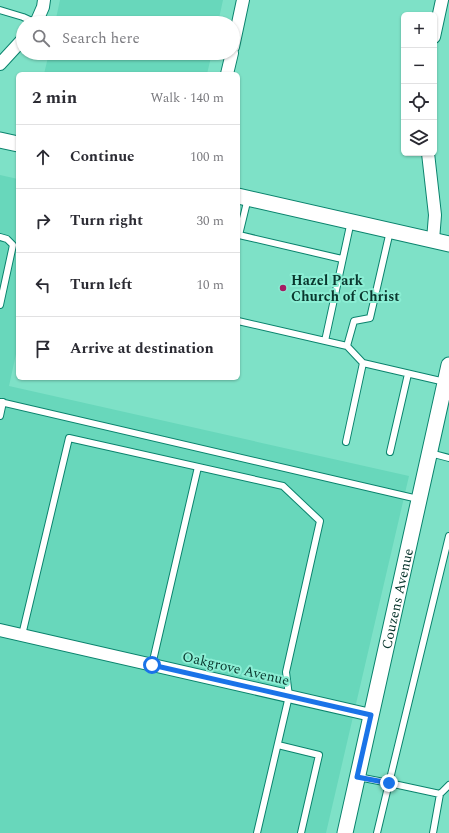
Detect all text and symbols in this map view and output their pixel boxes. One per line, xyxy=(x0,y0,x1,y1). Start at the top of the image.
map controls xyxy=(401,12,437,156)
button: + xyxy=(401,12,437,48)
search box xyxy=(16,16,240,60)
icon: search xyxy=(30,27,52,49)
text: Search here xyxy=(62,27,140,50)
button: − xyxy=(401,48,437,84)
button: locate xyxy=(401,84,437,120)
text: 2 min xyxy=(32,85,77,111)
text: Walk · 140 m xyxy=(150,88,224,108)
button: layers xyxy=(401,120,437,156)
text: Continue xyxy=(70,145,135,168)
icon: ahead xyxy=(32,146,54,168)
text: 100 m xyxy=(190,147,224,167)
text: Turn right xyxy=(70,209,143,232)
icon: right xyxy=(32,210,54,232)
text: 30 m xyxy=(197,211,224,231)
place label: Hazel Park Church of Christ xyxy=(291,270,400,307)
text: Turn left xyxy=(70,273,132,296)
icon: left xyxy=(32,274,54,296)
text: 10 m xyxy=(197,275,224,295)
marker: Hazel Park Church of Christ xyxy=(278,283,288,293)
text: Arrive at destination xyxy=(70,337,214,360)
icon: arrive xyxy=(32,338,54,360)
street label: Couzens Avenue xyxy=(376,546,419,651)
street label: Oakgrove Avenue xyxy=(180,646,292,691)
route start xyxy=(143,656,161,674)
route end xyxy=(380,774,398,792)

